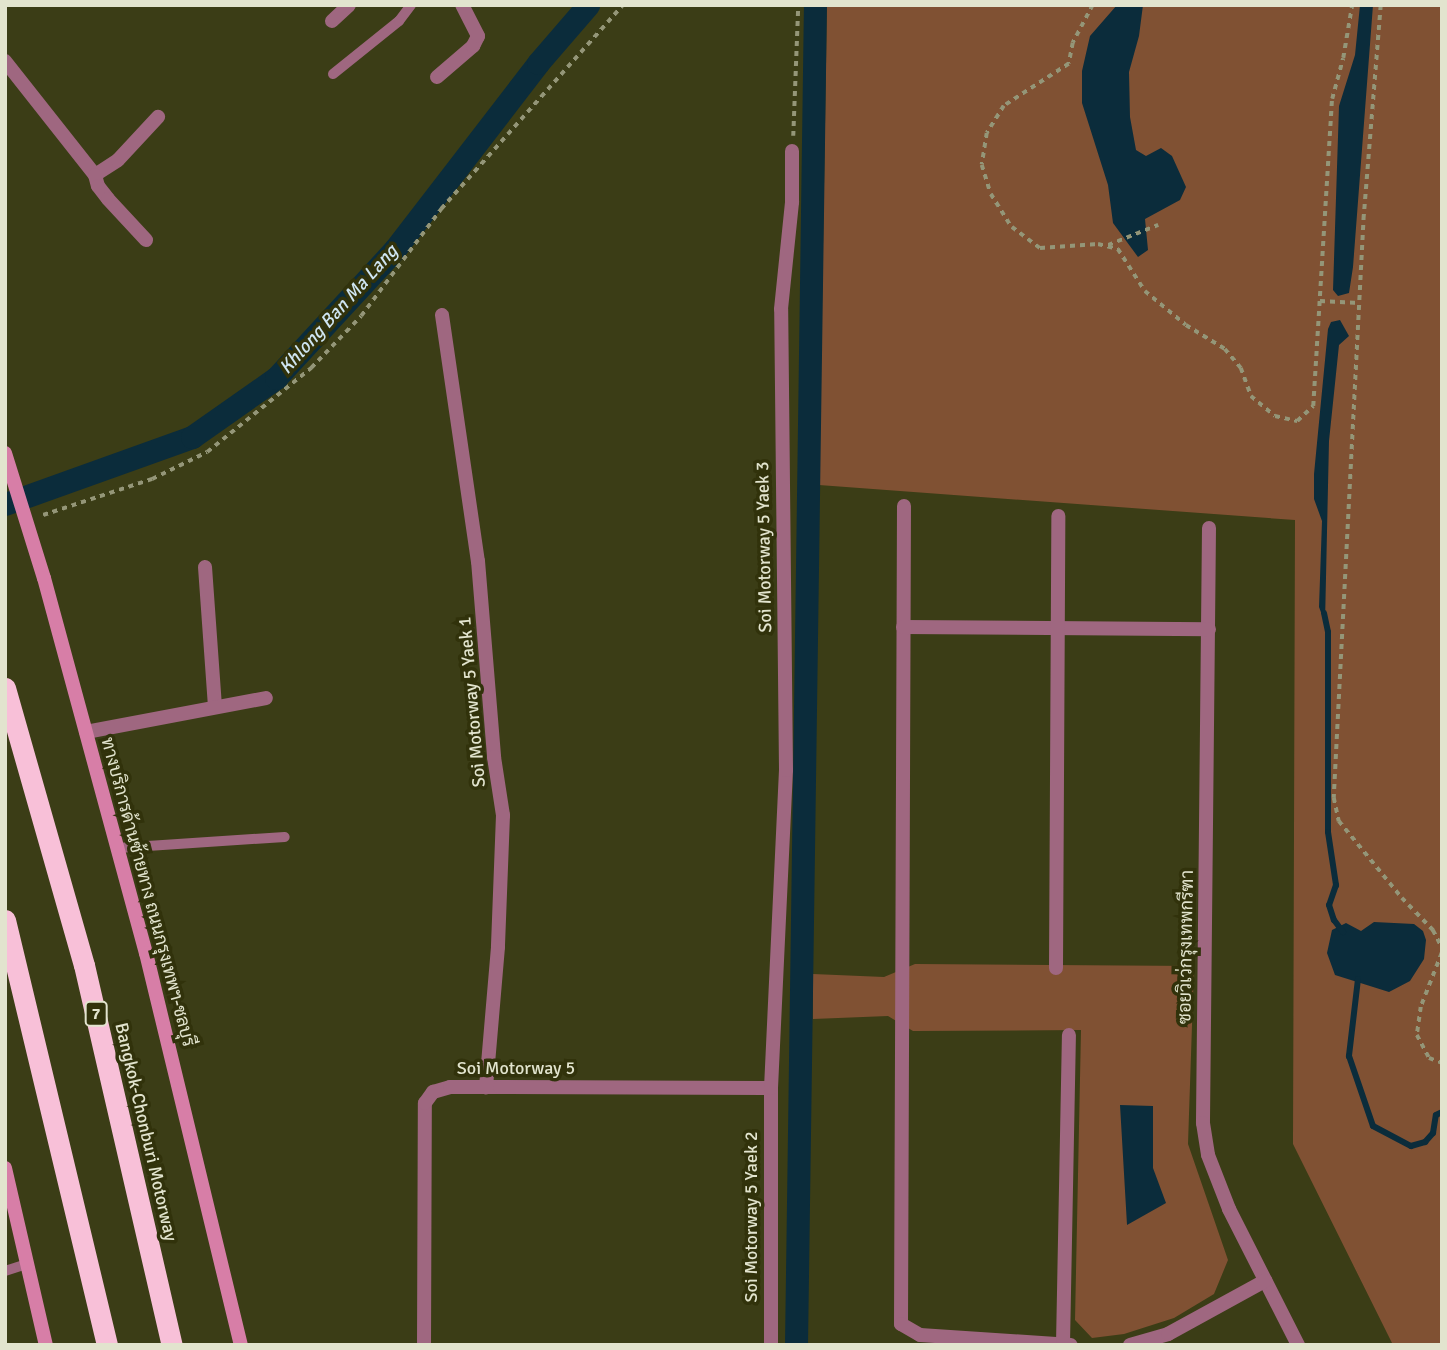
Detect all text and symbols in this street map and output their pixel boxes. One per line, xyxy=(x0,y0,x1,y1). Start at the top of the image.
water label: Khlong Ban Ma Lang xyxy=(275,241,403,379)
street label: Soi Motorway 5 Yaek 3 xyxy=(752,461,776,633)
street label: Soi Motorway 5 Yaek 1 xyxy=(454,616,490,788)
street label: ทางบริการด้านซ้ายทาง ถนนกรุงเทพฯ-ชลบุรี xyxy=(96,735,200,1049)
street label: ซอยวิเว่กรุงเทพกรีฑา xyxy=(1174,870,1198,1024)
road number: 7 xyxy=(84,1002,108,1026)
street label: Bangkok-Chonburi Motorway xyxy=(110,1021,182,1243)
street label: Soi Motorway 5 xyxy=(457,1057,575,1079)
street label: Soi Motorway 5 Yaek 2 xyxy=(740,1131,762,1303)

